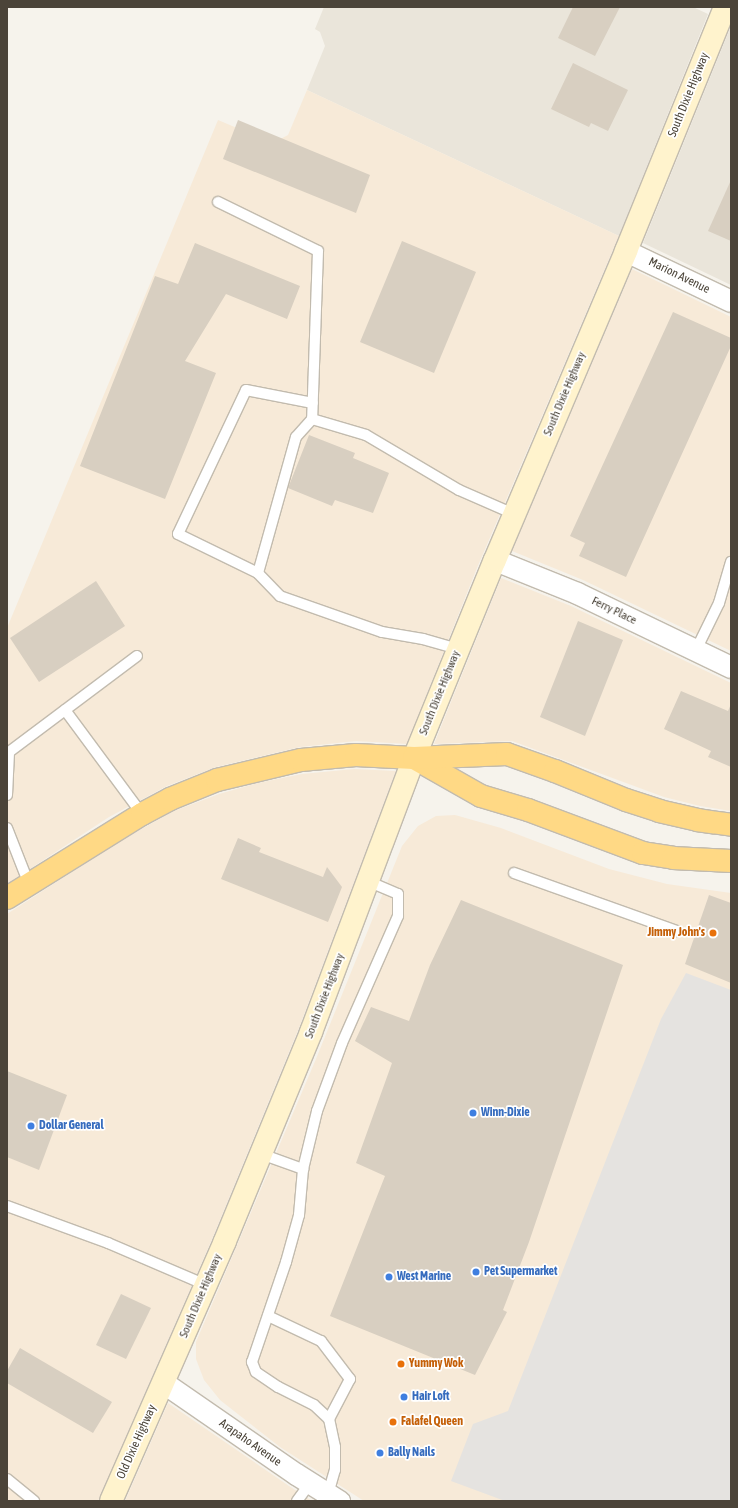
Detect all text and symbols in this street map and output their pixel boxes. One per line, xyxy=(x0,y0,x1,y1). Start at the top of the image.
street label: South Dixie Highway xyxy=(665,51,713,139)
street label: Marion Avenue xyxy=(646,255,712,297)
street label: South Dixie Highway xyxy=(541,350,589,438)
street label: Ferry Place xyxy=(589,594,639,628)
street label: South Dixie Highway xyxy=(416,649,464,737)
place label: Jimmy John's xyxy=(647,926,705,940)
marker: Jimmy John's xyxy=(708,928,718,938)
street label: South Dixie Highway xyxy=(302,951,348,1041)
place label: Winn-Dixie xyxy=(481,1106,530,1120)
marker: Winn-Dixie xyxy=(468,1108,478,1118)
place label: Dollar General xyxy=(39,1119,104,1133)
marker: Dollar General xyxy=(26,1121,36,1131)
street label: South Dixie Highway xyxy=(177,1252,225,1340)
place label: Pet Supermarket xyxy=(484,1265,558,1279)
marker: Pet Supermarket xyxy=(471,1267,481,1277)
place label: West Marine xyxy=(397,1270,451,1284)
marker: West Marine xyxy=(384,1272,394,1282)
place label: Yummy Wok xyxy=(409,1357,463,1371)
marker: Yummy Wok xyxy=(396,1359,406,1369)
place label: Hair Loft xyxy=(412,1390,450,1404)
marker: Hair Loft xyxy=(399,1392,409,1402)
street label: Old Dixie Highway xyxy=(114,1403,160,1481)
place label: Falafel Queen xyxy=(401,1415,463,1429)
street label: Arapaho Avenue xyxy=(216,1416,284,1470)
marker: Falafel Queen xyxy=(388,1417,398,1427)
place label: Bally Nails xyxy=(388,1446,435,1460)
marker: Bally Nails xyxy=(375,1448,385,1458)

